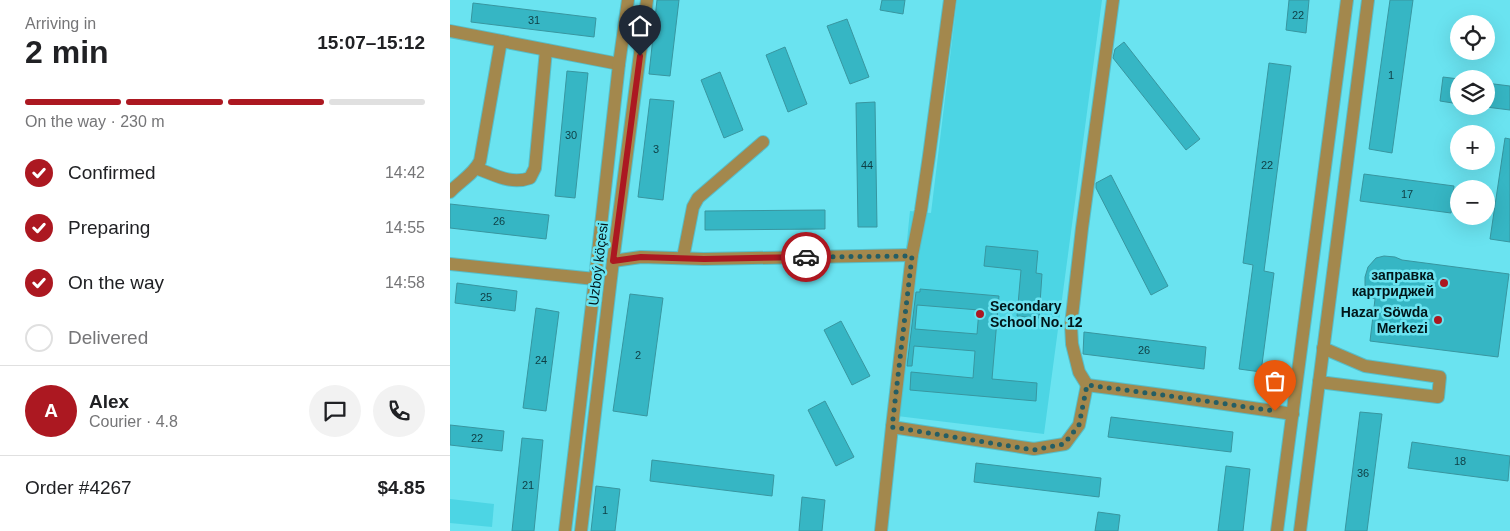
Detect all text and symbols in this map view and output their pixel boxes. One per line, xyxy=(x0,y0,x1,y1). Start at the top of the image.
pin xyxy=(619,5,661,56)
house number: 22 xyxy=(1292,9,1304,21)
icon: home xyxy=(626,12,654,40)
house number: 31 xyxy=(528,14,540,26)
text: Arriving in xyxy=(25,15,96,32)
map controls xyxy=(1450,15,1495,225)
button: locate xyxy=(1450,15,1495,60)
text: 15:07–15:12 xyxy=(317,32,425,53)
text: 2 min xyxy=(25,34,109,70)
house number: 1 xyxy=(1388,69,1394,81)
button: layers xyxy=(1450,70,1495,115)
text: On the way · 230 m xyxy=(25,113,165,130)
button: + xyxy=(1450,125,1495,170)
house number: 30 xyxy=(565,129,577,141)
house number: 3 xyxy=(653,143,659,155)
icon: check xyxy=(25,159,53,187)
house number: 44 xyxy=(861,159,873,171)
house number: 22 xyxy=(1261,159,1273,171)
text: Confirmed xyxy=(68,162,156,183)
text: 14:42 xyxy=(385,164,425,181)
button: − xyxy=(1450,180,1495,225)
house number: 17 xyxy=(1401,188,1413,200)
icon: check xyxy=(25,214,53,242)
house number: 26 xyxy=(493,215,505,227)
text: Preparing xyxy=(68,217,150,238)
text: 14:55 xyxy=(385,219,425,236)
street label: Uzboý köçesi xyxy=(585,222,611,306)
courier xyxy=(781,232,831,282)
icon: car xyxy=(792,243,820,271)
place label: заправка картриджей xyxy=(1352,267,1434,299)
icon: check xyxy=(25,269,53,297)
text: On the way xyxy=(68,272,164,293)
text: 14:58 xyxy=(385,274,425,291)
marker: заправка картриджей xyxy=(1438,277,1450,289)
house number: 25 xyxy=(480,291,492,303)
place label: Secondary School No. 12 xyxy=(990,298,1083,330)
place label: Hazar Söwda Merkezi xyxy=(1341,304,1428,336)
marker: Secondary School No. 12 xyxy=(974,308,986,320)
marker: Hazar Söwda Merkezi xyxy=(1432,314,1444,326)
text: Delivered xyxy=(68,327,148,348)
house number: 26 xyxy=(1138,344,1150,356)
house number: 2 xyxy=(635,349,641,361)
house number: 24 xyxy=(535,354,547,366)
pin xyxy=(1254,360,1296,411)
icon: bag xyxy=(1261,367,1289,395)
button: chat xyxy=(309,385,361,437)
button: phone xyxy=(373,385,425,437)
text: Alex xyxy=(89,391,129,412)
text: A xyxy=(44,400,58,421)
text: Courier · 4.8 xyxy=(89,413,178,430)
house number: 22 xyxy=(471,432,483,444)
house number: 18 xyxy=(1454,455,1466,467)
house number: 36 xyxy=(1357,467,1369,479)
text: Order #4267 xyxy=(25,477,132,498)
text: $4.85 xyxy=(377,477,425,498)
house number: 21 xyxy=(522,479,534,491)
house number: 1 xyxy=(602,504,608,516)

